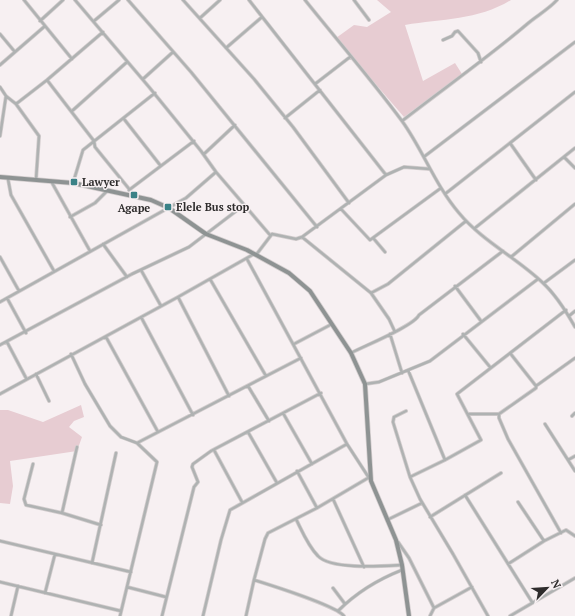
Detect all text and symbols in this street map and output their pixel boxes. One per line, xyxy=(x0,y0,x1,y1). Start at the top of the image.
place label: Lawyer xyxy=(82,175,120,189)
marker: Lawyer xyxy=(69,177,79,187)
marker: Agape xyxy=(129,190,139,200)
place label: Elele Bus stop xyxy=(176,200,250,214)
place label: Agape xyxy=(118,201,150,215)
marker: Elele Bus stop xyxy=(163,202,173,212)
north arrow xyxy=(527,568,567,608)
text: N xyxy=(548,577,564,591)

